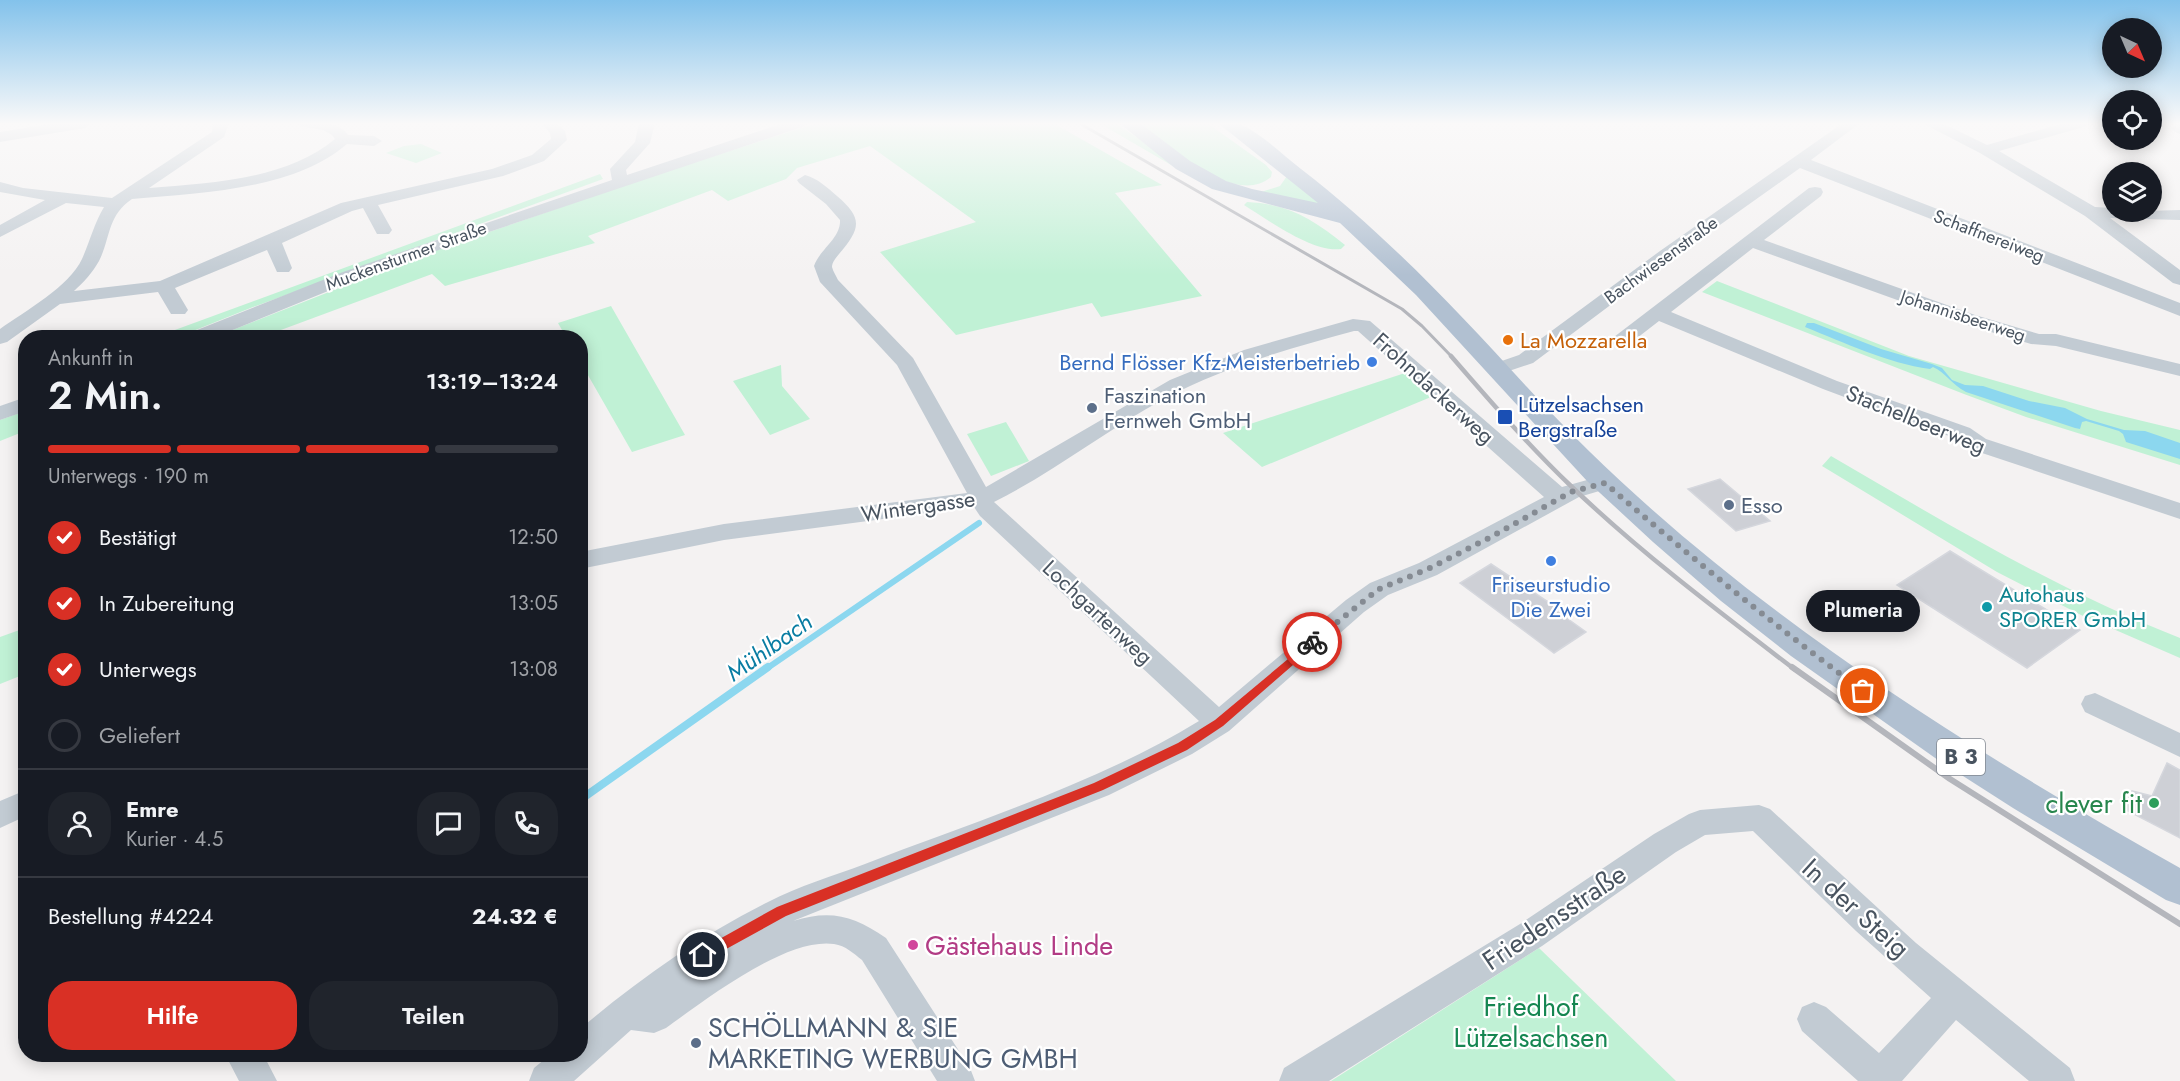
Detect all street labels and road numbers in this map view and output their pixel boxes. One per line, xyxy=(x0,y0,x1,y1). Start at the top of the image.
street label: Schaffnereiweg xyxy=(1930,203,2048,269)
street label: Bachwiesenstraße xyxy=(1599,210,1723,310)
street label: Muckensturmer Straße xyxy=(322,215,490,297)
street label: Johannisbeerweg xyxy=(1895,283,2029,348)
street label: Frohndackerweg xyxy=(1366,325,1502,451)
street label: Stachelbeerweg xyxy=(1841,376,1991,462)
street label: Wintergasse xyxy=(859,482,977,530)
street label: Lochgartenweg xyxy=(1035,552,1161,672)
road number: B 3 xyxy=(1937,739,1985,775)
street label: In der Steig xyxy=(1793,849,1919,967)
street label: Friedensstraße xyxy=(1474,854,1634,980)

